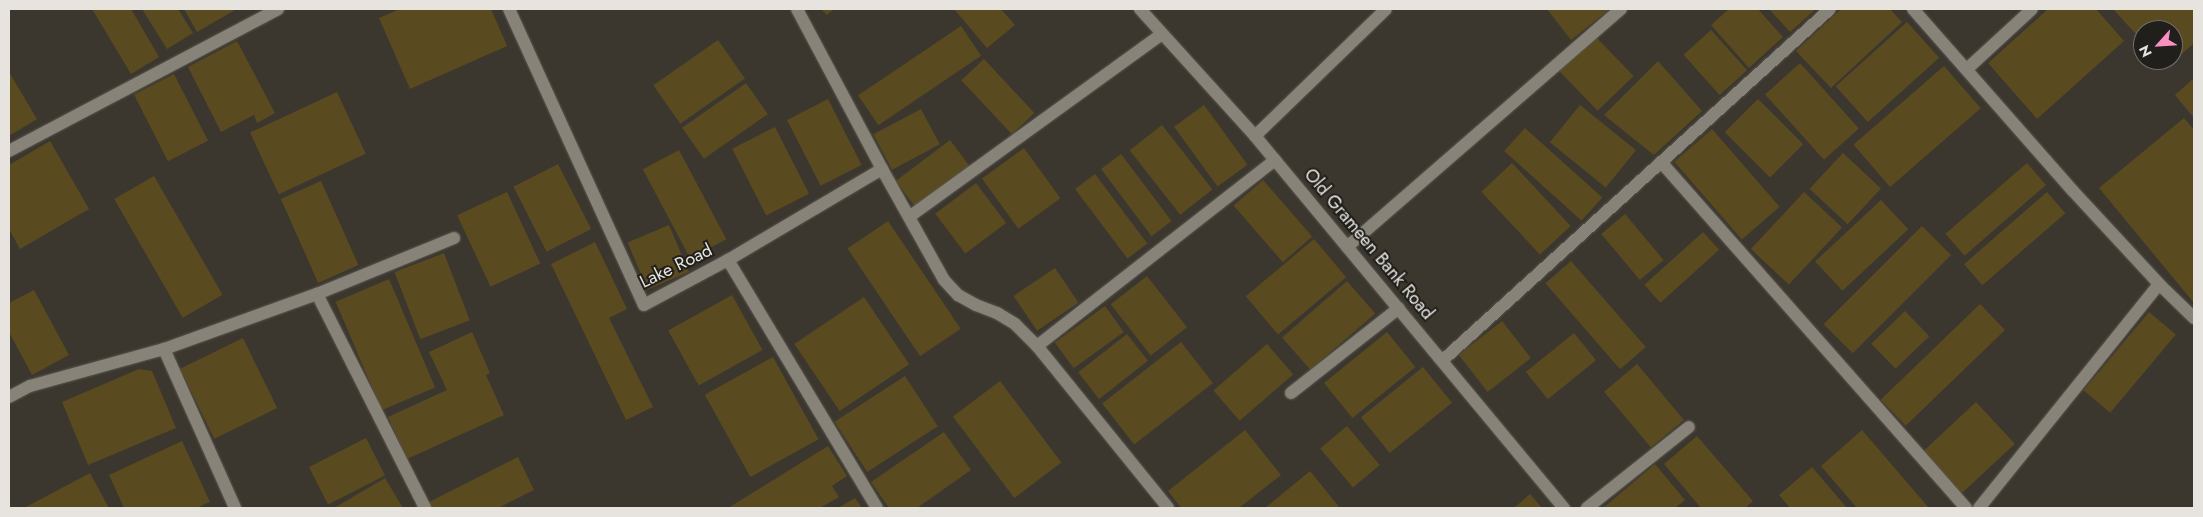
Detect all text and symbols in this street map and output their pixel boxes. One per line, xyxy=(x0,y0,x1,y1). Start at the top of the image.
north arrow xyxy=(2133,20,2183,70)
text: N xyxy=(2134,42,2157,61)
street label: Old Grameen Bank Road xyxy=(1299,164,1439,324)
street label: Lake Road xyxy=(636,239,716,293)

